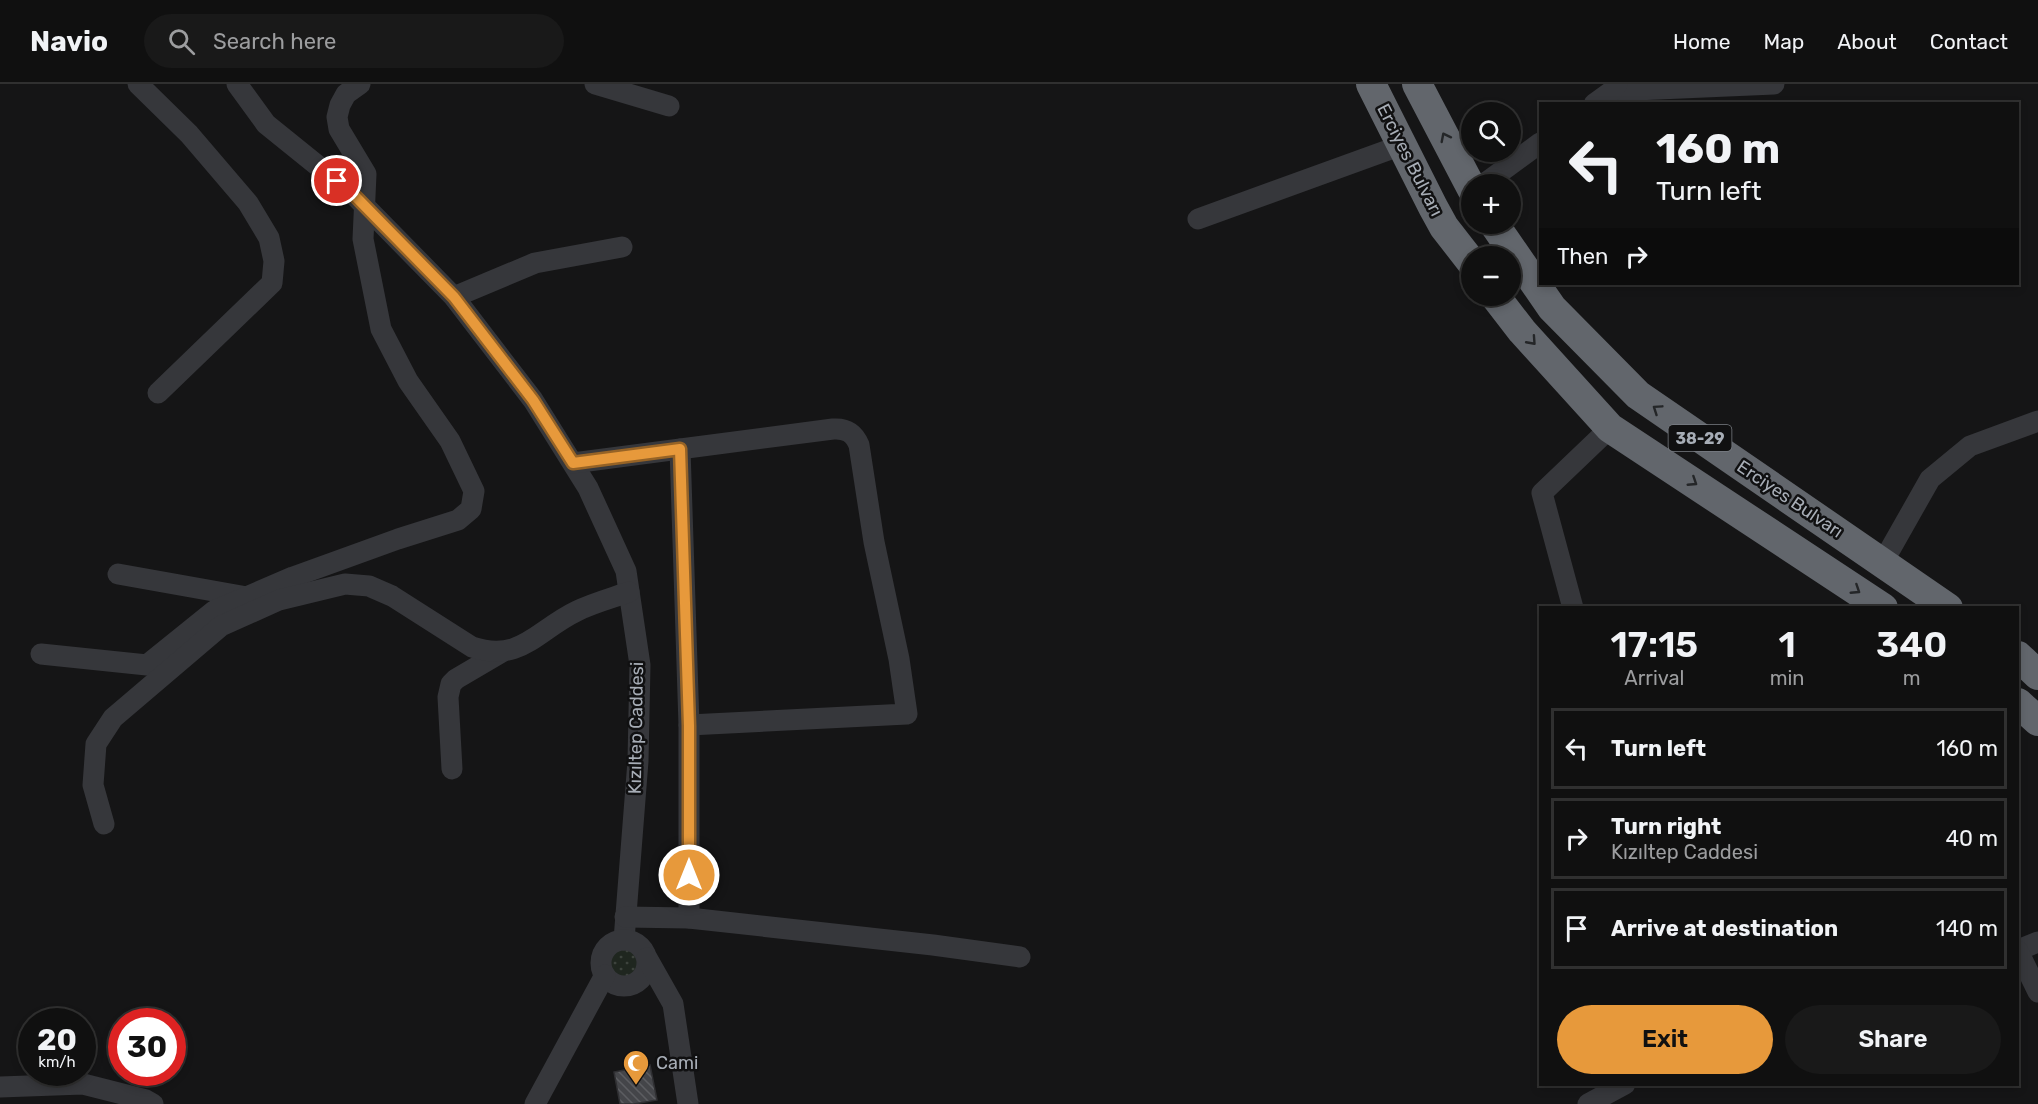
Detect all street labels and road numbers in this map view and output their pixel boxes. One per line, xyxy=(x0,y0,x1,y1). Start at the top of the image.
street label: Erciyes Bulvarı xyxy=(1372,100,1448,220)
road number: 38-29 xyxy=(1668,425,1732,451)
street label: Erciyes Bulvarı xyxy=(1733,455,1847,543)
street label: Kızıltep Caddesi xyxy=(624,662,648,794)

